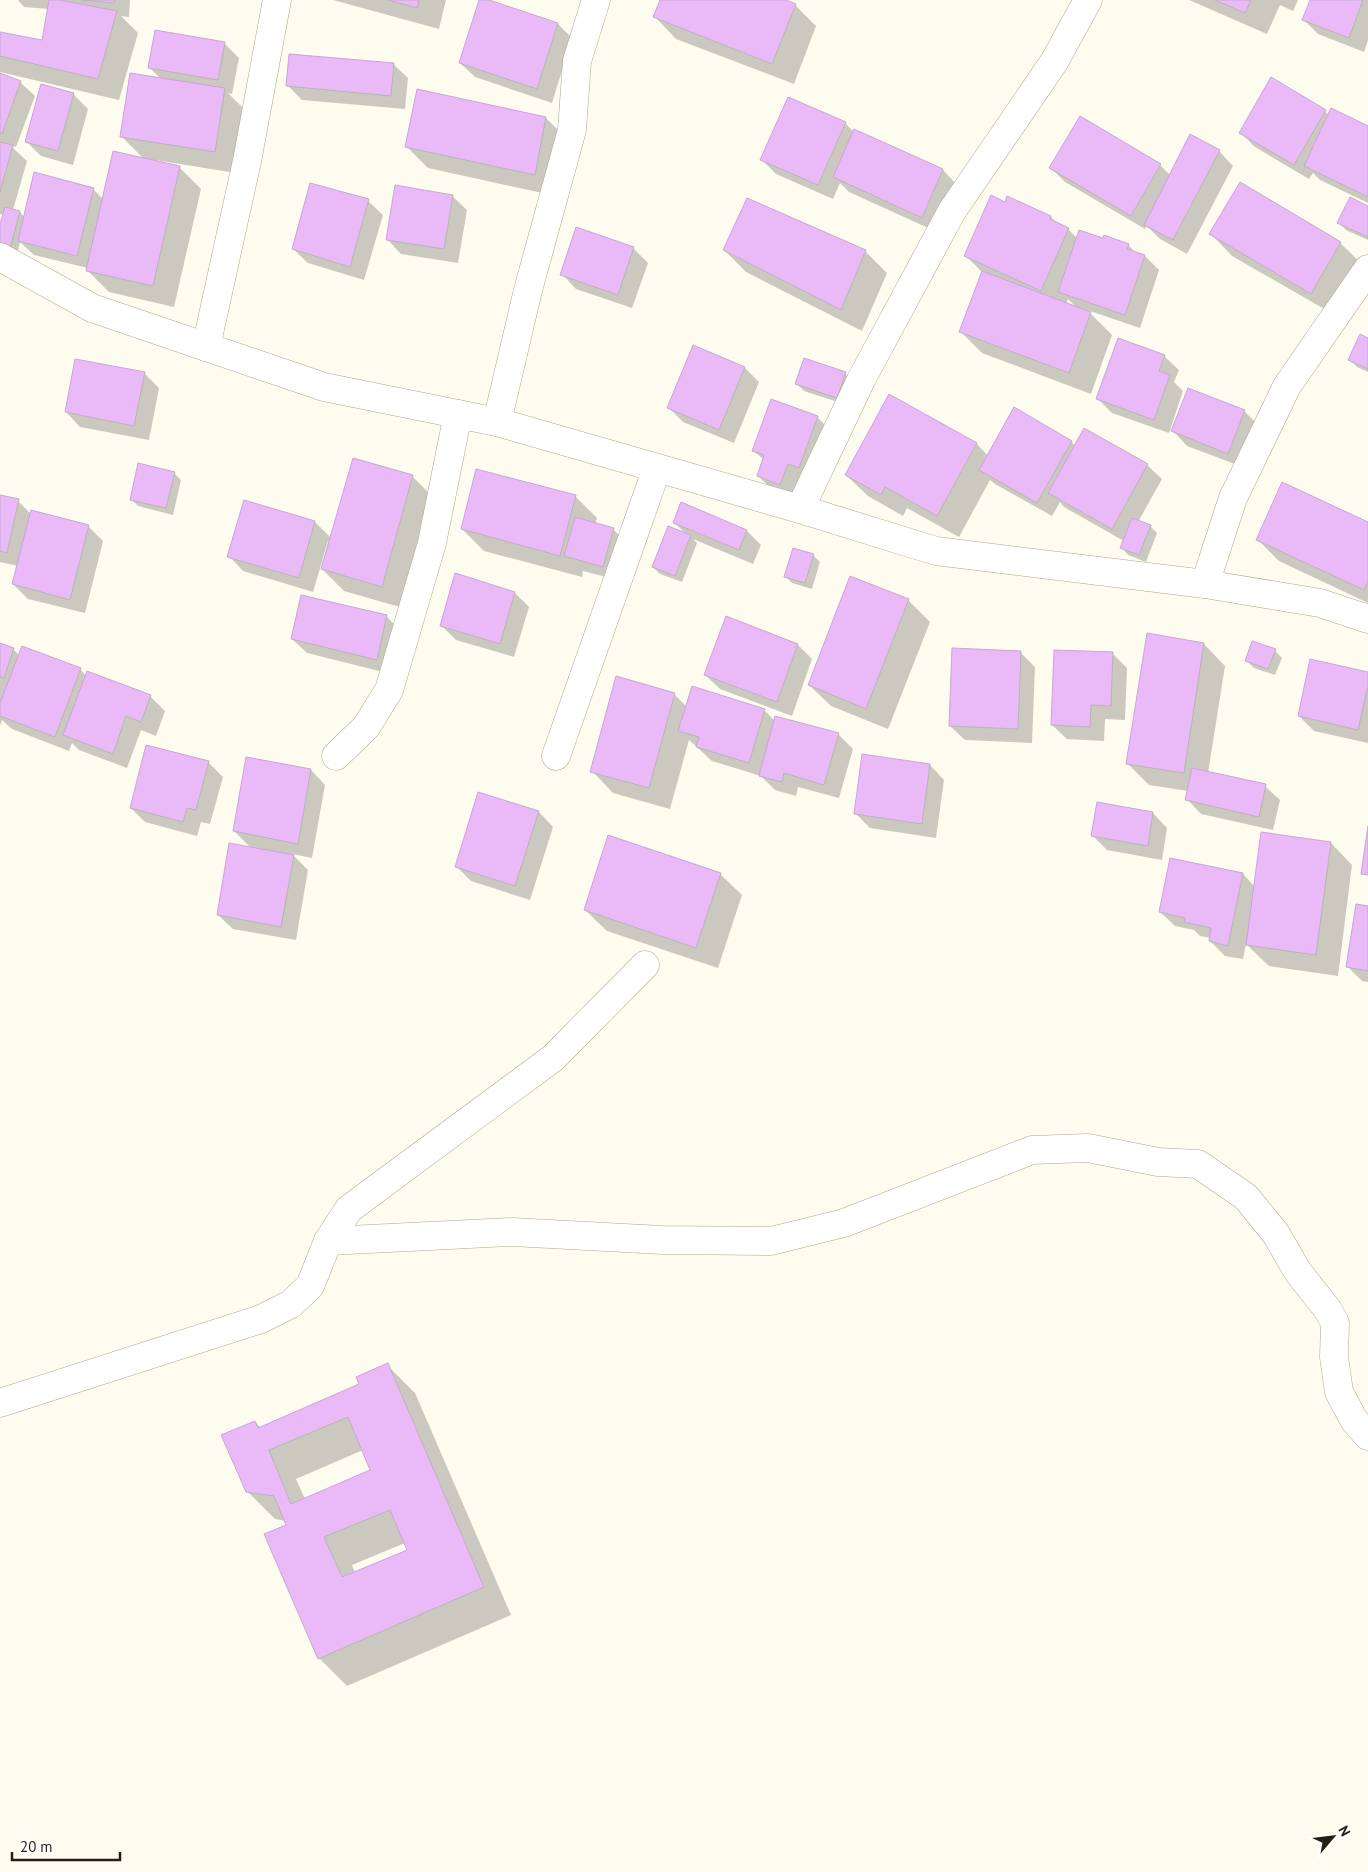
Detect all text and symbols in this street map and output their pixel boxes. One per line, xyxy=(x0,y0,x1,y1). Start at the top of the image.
north arrow xyxy=(1308,1812,1358,1862)
text: N xyxy=(1334,1823,1355,1839)
scale bar xyxy=(12,1830,120,1862)
text: 20 m xyxy=(20,1837,53,1856)

